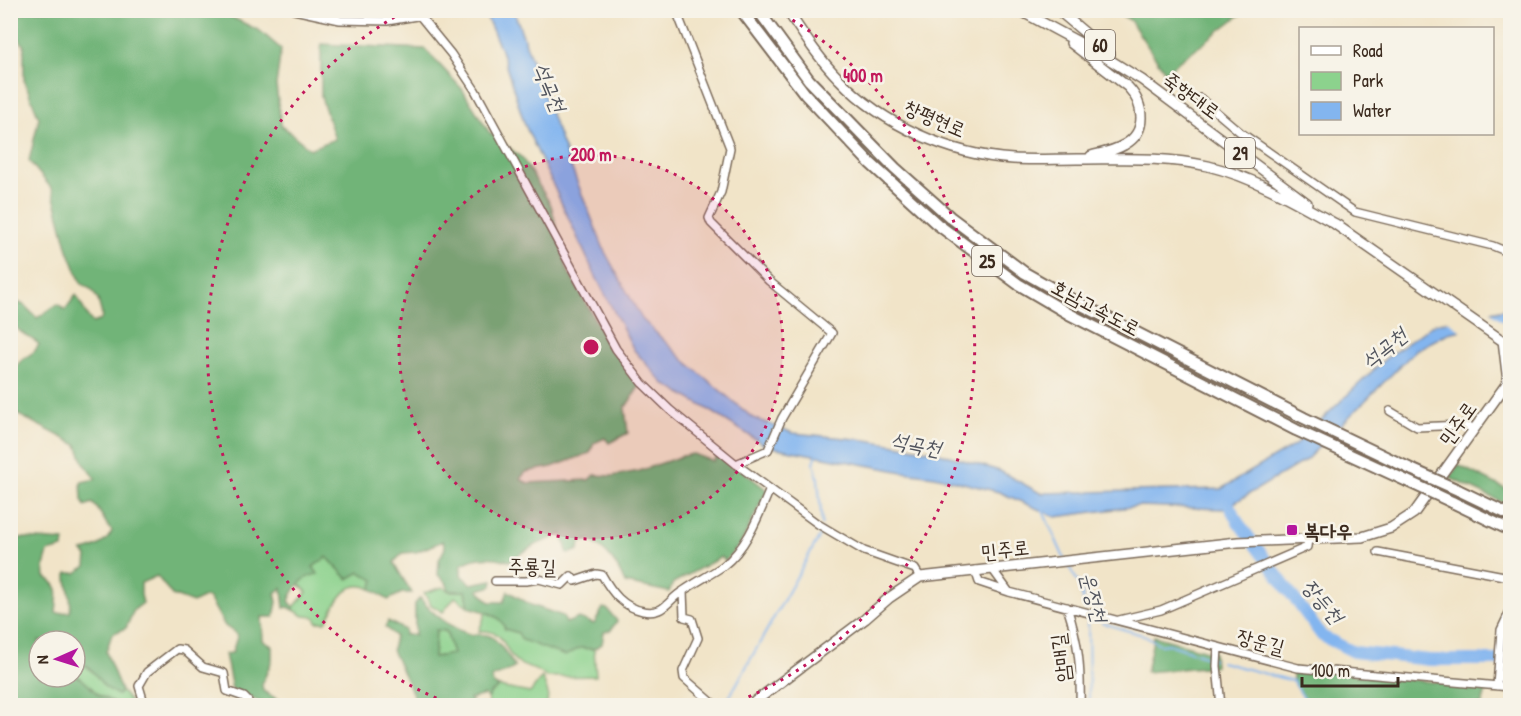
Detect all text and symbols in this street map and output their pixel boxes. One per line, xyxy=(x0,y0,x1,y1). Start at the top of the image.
legend xyxy=(1299,27,1494,135)
road number: 60 xyxy=(1085,30,1115,60)
text: Road xyxy=(1353,38,1383,63)
water label: 석곡천 xyxy=(527,58,574,118)
text: 400 m xyxy=(843,63,883,88)
street label: 죽향대로 xyxy=(1158,65,1226,125)
text: Park xyxy=(1353,68,1384,93)
street label: 창평현로 xyxy=(900,93,970,143)
text: Water xyxy=(1353,98,1391,123)
road number: 29 xyxy=(1225,138,1255,168)
text: 200 m xyxy=(571,142,611,167)
road number: 25 xyxy=(972,246,1002,276)
street label: 호남고속도로 xyxy=(1047,272,1145,342)
water label: 석곡천 xyxy=(1355,319,1414,375)
centre of rings xyxy=(581,337,601,357)
street label: 민주로 xyxy=(1432,396,1482,450)
water label: 석곡천 xyxy=(888,425,946,463)
place label: 복다우 xyxy=(1304,517,1352,544)
marker: 복다우 xyxy=(1285,523,1299,537)
street label: 민주로 xyxy=(980,533,1030,565)
street label: 주룡길 xyxy=(508,552,556,580)
water label: 운정천 xyxy=(1073,569,1115,627)
water label: 장등천 xyxy=(1296,572,1352,631)
street label: 장운길 xyxy=(1234,622,1288,660)
north arrow xyxy=(27,629,87,689)
street label: 암매길 xyxy=(1044,632,1076,684)
scale bar xyxy=(1302,650,1398,688)
text: N xyxy=(31,654,53,665)
text: 100 m xyxy=(1311,658,1350,683)

